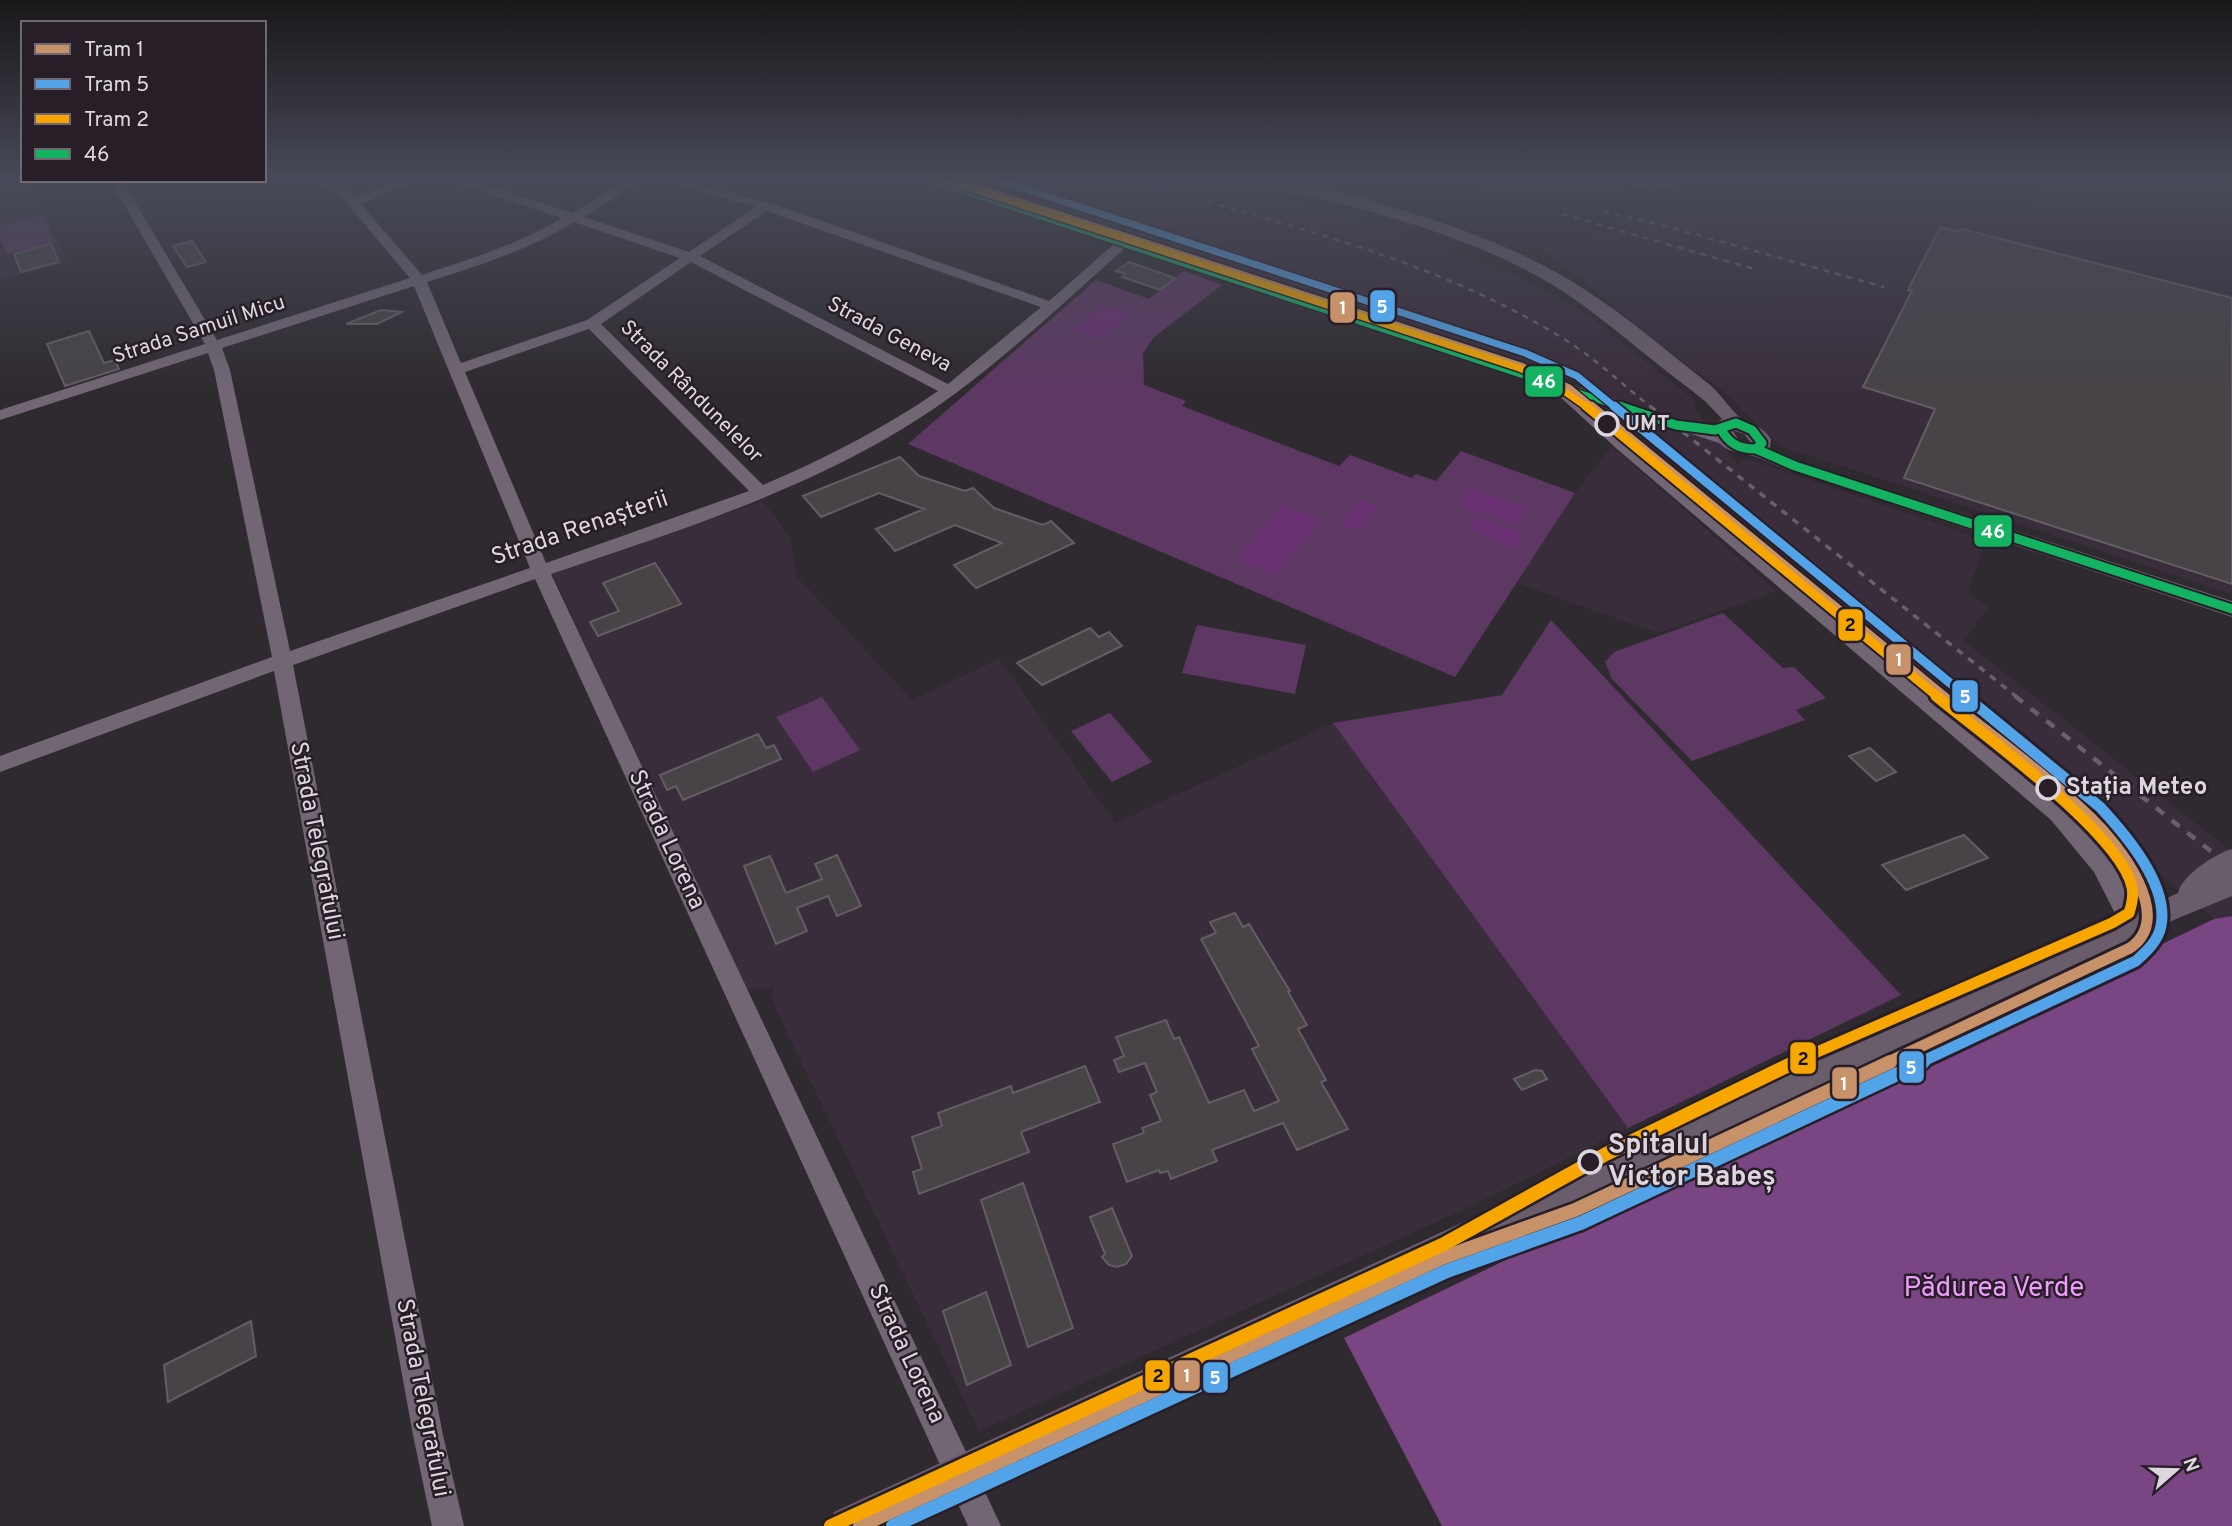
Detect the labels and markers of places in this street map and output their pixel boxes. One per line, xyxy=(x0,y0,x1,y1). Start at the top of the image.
place label: UMT xyxy=(1625,411,1670,438)
marker: UMT xyxy=(1595,412,1619,436)
place label: Stația Meteo xyxy=(2066,773,2207,803)
marker: Stația Meteo xyxy=(2036,776,2060,800)
place label: Spitalul Victor Babeș xyxy=(1608,1128,1776,1196)
marker: Spitalul Victor Babeș xyxy=(1578,1150,1602,1174)

